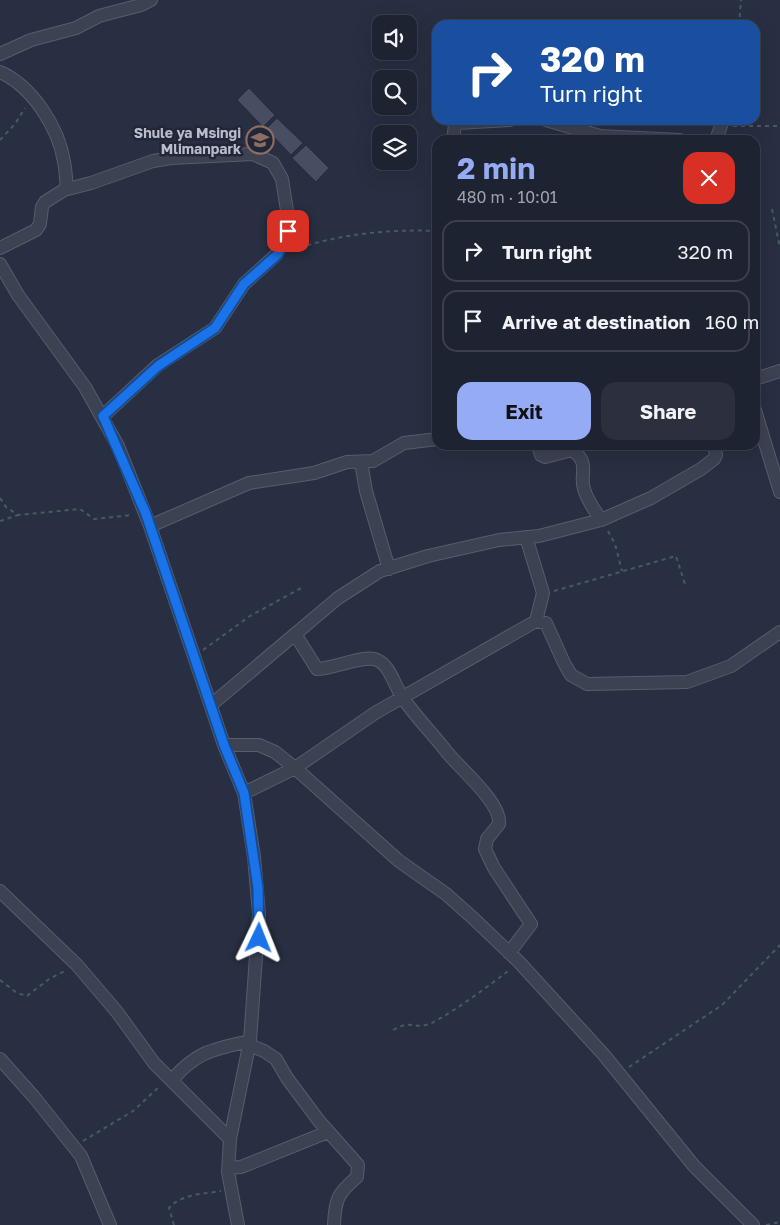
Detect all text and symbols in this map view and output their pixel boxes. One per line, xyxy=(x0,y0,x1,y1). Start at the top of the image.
map controls xyxy=(372,15,417,170)
button: sound xyxy=(372,15,417,60)
text: 320 m xyxy=(540,38,645,80)
icon: right xyxy=(457,40,522,105)
button: search xyxy=(372,70,417,115)
text: Turn right xyxy=(540,80,643,107)
place label: Shule ya Msingi Mlimanpark xyxy=(134,124,241,157)
school or university icon: Shule ya Msingi Mlimanpark xyxy=(245,125,275,155)
button: layers xyxy=(372,125,417,170)
text: 2 min xyxy=(457,150,535,186)
button: close xyxy=(683,152,735,204)
text: 480 m · 10:01 xyxy=(457,187,558,207)
pin xyxy=(267,210,309,252)
icon: arrive xyxy=(274,217,302,245)
icon: right xyxy=(459,237,487,265)
text: Turn right xyxy=(502,240,592,263)
text: 320 m xyxy=(678,240,733,263)
icon: arrive xyxy=(459,307,487,335)
text: Arrive at destination xyxy=(502,310,690,333)
text: 160 m xyxy=(705,310,759,333)
button: Exit xyxy=(457,382,591,440)
button: Share xyxy=(601,382,735,440)
position arrow xyxy=(232,911,284,963)

